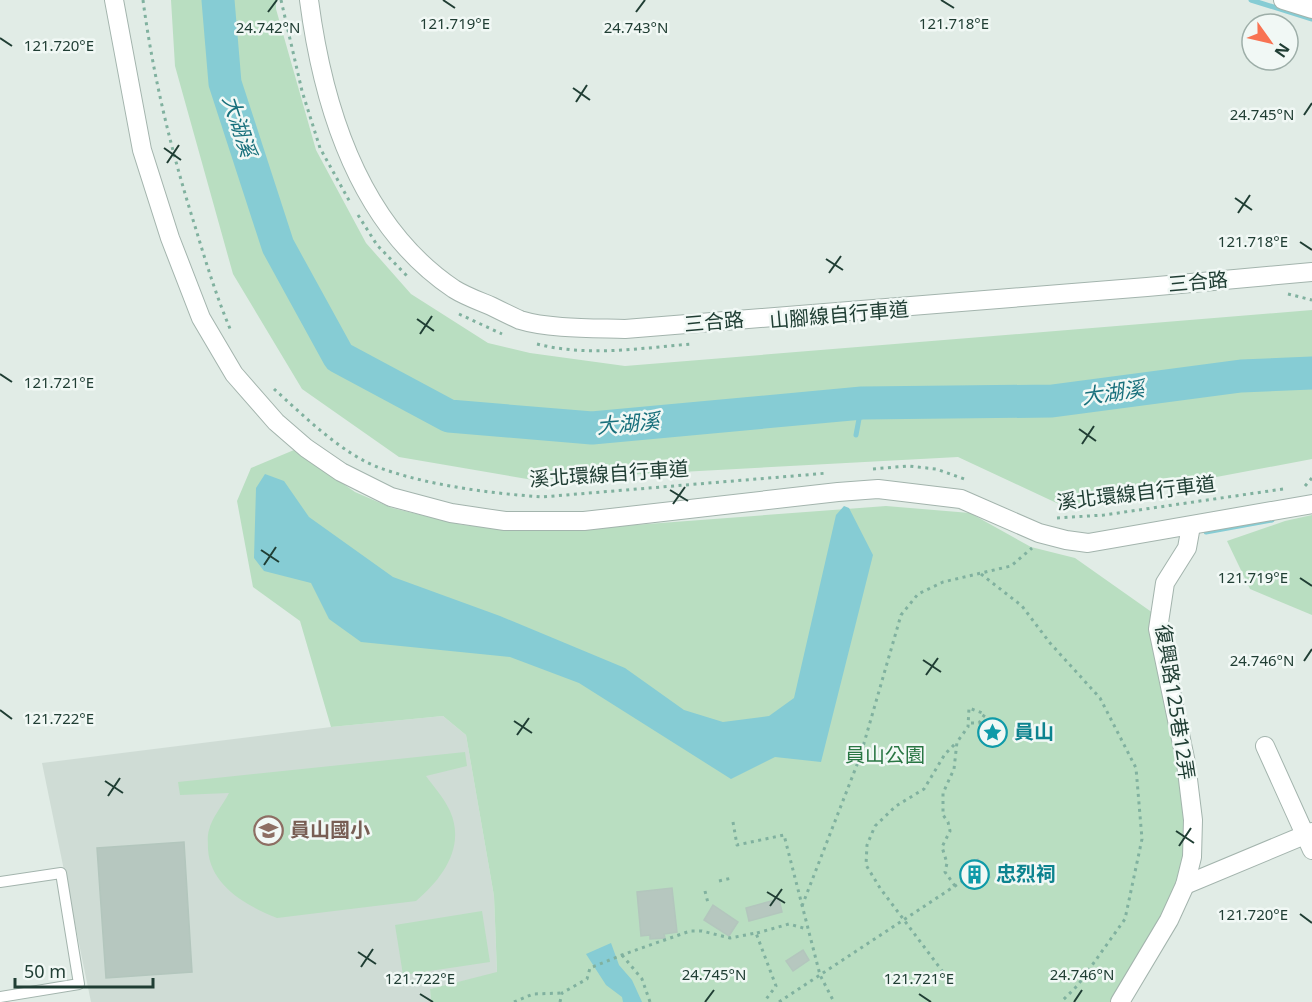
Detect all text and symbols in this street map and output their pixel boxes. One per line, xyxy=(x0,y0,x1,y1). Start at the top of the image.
north arrow xyxy=(1240,12,1300,72)
text: 121.719°E xyxy=(420,13,490,33)
text: 121.718°E xyxy=(919,13,989,33)
text: 24.742°N xyxy=(236,17,300,37)
text: 24.743°N xyxy=(604,17,668,37)
text: 121.720°E xyxy=(24,35,94,55)
text: N xyxy=(1270,39,1295,62)
water label: 大湖溪 xyxy=(217,91,264,163)
text: 24.745°N xyxy=(1230,104,1294,124)
text: 121.718°E xyxy=(1218,231,1288,251)
street label: 三合路 xyxy=(1167,265,1229,298)
street label: 山腳線自行車道 xyxy=(768,295,910,334)
street label: 三合路 xyxy=(683,305,745,338)
text: 121.721°E xyxy=(24,372,94,392)
water label: 大湖溪 xyxy=(1080,373,1149,410)
water label: 大湖溪 xyxy=(595,406,664,440)
street label: 溪北環線自行車道 xyxy=(528,454,690,493)
street label: 溪北環線自行車道 xyxy=(1055,469,1217,516)
text: 121.719°E xyxy=(1218,567,1288,587)
street label: 復興路125巷12弄 xyxy=(1150,622,1201,782)
text: 24.746°N xyxy=(1230,650,1294,670)
text: 121.722°E xyxy=(24,708,94,728)
place icon: 員山 xyxy=(977,716,1009,748)
place label: 員山 xyxy=(1014,718,1054,745)
park label: 員山公園 xyxy=(845,741,925,768)
school or university icon: 員山國小 xyxy=(253,814,285,846)
place label: 員山國小 xyxy=(290,816,370,843)
building icon: 忠烈祠 xyxy=(959,858,991,890)
place label: 忠烈祠 xyxy=(996,860,1056,887)
text: 121.720°E xyxy=(1218,904,1288,924)
scale bar xyxy=(15,951,153,989)
text: 50 m xyxy=(24,959,66,983)
text: 24.745°N xyxy=(682,964,746,984)
text: 24.746°N xyxy=(1050,964,1114,984)
text: 121.722°E xyxy=(385,968,455,988)
text: 121.721°E xyxy=(884,968,954,988)

